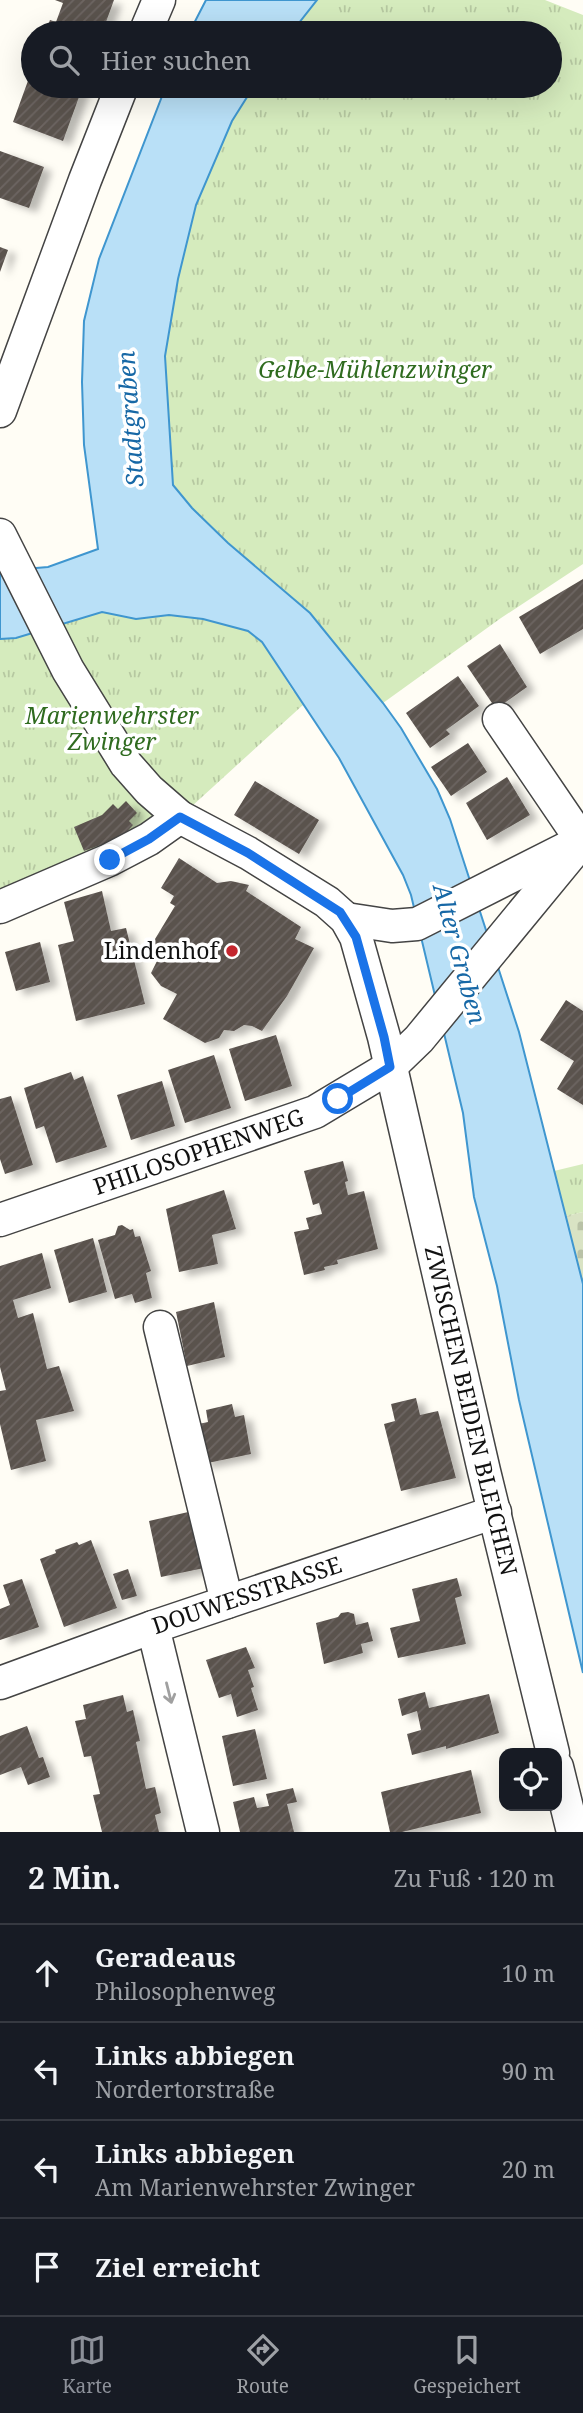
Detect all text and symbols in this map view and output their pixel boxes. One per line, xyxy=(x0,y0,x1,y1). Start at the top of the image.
search box xyxy=(21,21,562,98)
icon: search xyxy=(45,41,83,79)
text: Hier suchen xyxy=(101,42,251,78)
water label: Stadtgraben xyxy=(108,350,151,488)
park label: Gelbe-Mühlenzwinger xyxy=(258,353,492,385)
park label: Marienwehrster Zwinger xyxy=(24,699,199,757)
route end xyxy=(94,844,125,875)
water label: Alter Graben xyxy=(425,878,495,1027)
place label: Lindenhof xyxy=(104,934,221,966)
marker: Lindenhof xyxy=(224,943,240,959)
route start xyxy=(322,1083,353,1114)
street label: PHILOSOPHENWEG xyxy=(89,1100,308,1202)
street label: ZWISCHEN BEIDEN BLEICHEN xyxy=(418,1242,526,1579)
street label: DOUWESSTRASSE xyxy=(148,1548,346,1641)
one-way arrow xyxy=(163,1681,176,1704)
map controls xyxy=(499,1748,562,1811)
button: locate xyxy=(499,1748,562,1811)
text: 2 Min. xyxy=(28,1857,121,1898)
text: Zu Fuß · 120 m xyxy=(394,1862,555,1894)
text: Geradeaus xyxy=(95,1939,236,1975)
icon: ahead xyxy=(28,1954,66,1992)
text: 10 m xyxy=(502,1957,555,1989)
text: Philosophenweg xyxy=(95,1975,275,2007)
text: Links abbiegen xyxy=(95,2037,294,2073)
icon: left xyxy=(28,2052,66,2090)
text: 90 m xyxy=(502,2055,555,2087)
text: Nordertorstraße xyxy=(95,2073,275,2105)
text: Links abbiegen xyxy=(95,2135,294,2171)
icon: left xyxy=(28,2150,66,2188)
text: 20 m xyxy=(502,2153,555,2185)
text: Am Marienwehrster Zwinger xyxy=(95,2171,415,2203)
icon: arrive xyxy=(28,2248,66,2286)
text: Ziel erreicht xyxy=(95,2249,260,2285)
tab: Karte xyxy=(62,2331,112,2399)
tab: Route xyxy=(236,2331,289,2399)
tab: Gespeichert xyxy=(413,2331,521,2399)

